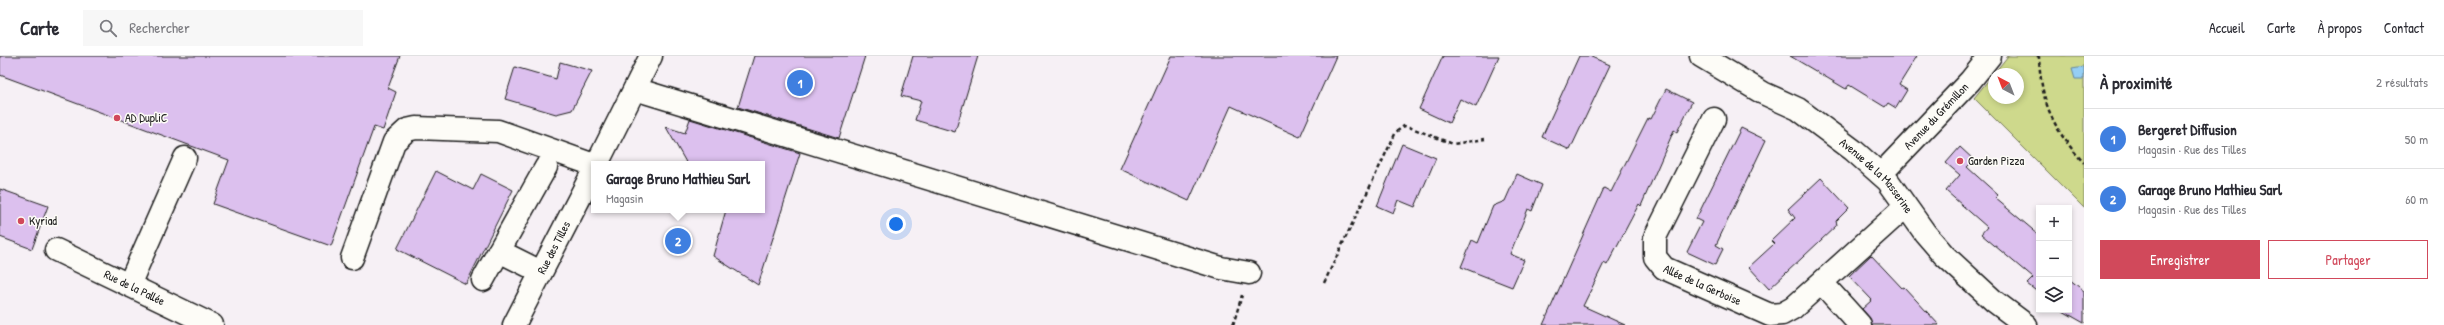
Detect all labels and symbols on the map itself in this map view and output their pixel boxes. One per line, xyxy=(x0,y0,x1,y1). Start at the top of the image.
pin: 1 xyxy=(787,68,813,98)
north arrow xyxy=(1988,68,2024,104)
street label: Avenue du Grémillon xyxy=(1900,79,1972,153)
place label: AD DupliC xyxy=(125,109,168,126)
marker: AD DupliC xyxy=(112,113,122,123)
street label: Avenue de la Masserine xyxy=(1836,134,1917,217)
place label: Garden Pizza xyxy=(1968,152,2024,169)
marker: Garden Pizza xyxy=(1955,156,1965,166)
place label: Kyriad xyxy=(29,212,57,229)
your location xyxy=(886,214,906,234)
marker: Kyriad xyxy=(16,216,26,226)
street label: Rue des Tilles xyxy=(533,218,574,277)
pin: 2 xyxy=(665,226,691,256)
street label: Allée de la Gerboise xyxy=(1661,260,1744,309)
street label: Rue de la Pallée xyxy=(101,265,168,309)

